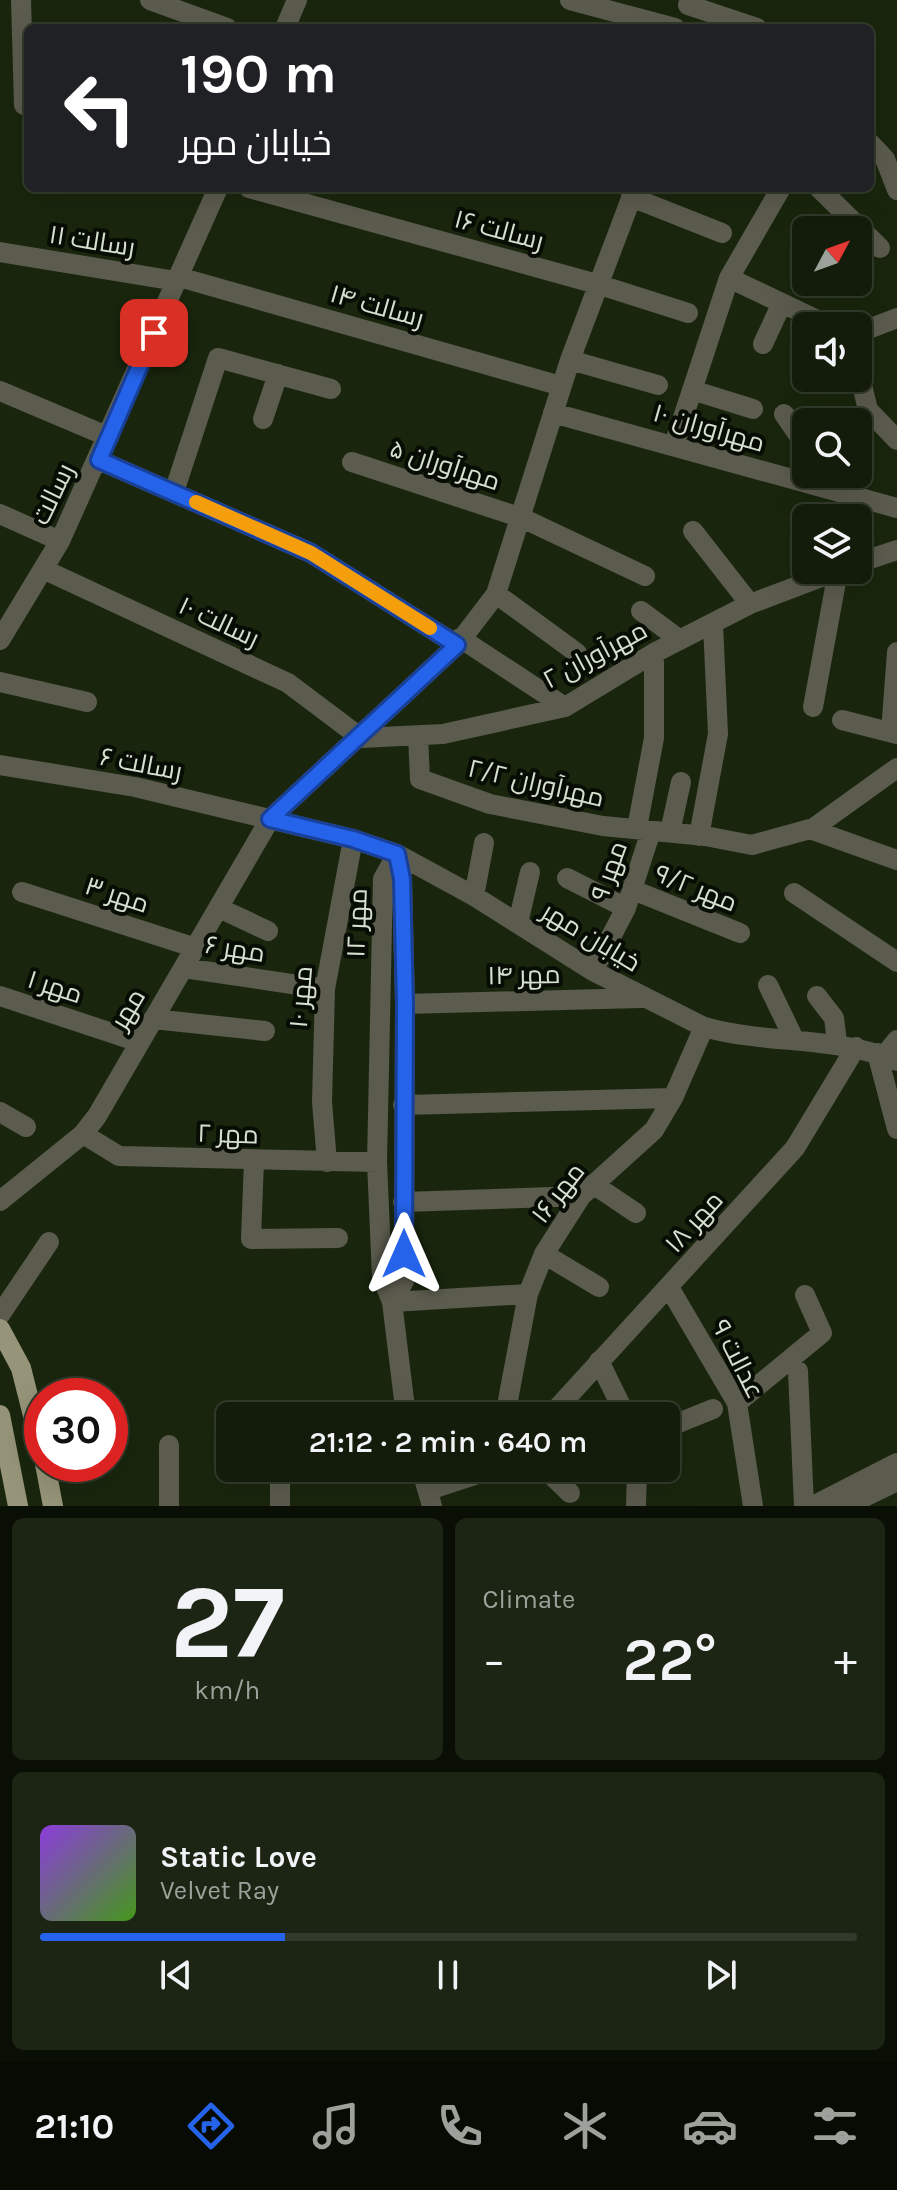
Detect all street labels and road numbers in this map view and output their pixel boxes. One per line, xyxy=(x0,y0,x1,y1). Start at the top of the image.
street label: رسالت ۱۶ xyxy=(451,203,547,257)
street label: رسالت ۱۱ xyxy=(47,219,137,263)
street label: رسالت ۱۴ xyxy=(327,278,427,334)
street label: مهرآوران ۱۰ xyxy=(650,397,768,459)
street label: مهرآوران ۵ xyxy=(386,433,504,497)
street label: رسالت xyxy=(25,458,81,530)
street label: رسالت ۱۰ xyxy=(174,590,264,654)
street label: مهرآوران ۲ xyxy=(537,615,653,695)
street label: رسالت ۶ xyxy=(97,741,185,787)
street label: مهرآوران ۲/۲ xyxy=(465,752,607,814)
street label: مهر ۹ xyxy=(584,837,634,905)
street label: مهر ۹/۲ xyxy=(650,857,742,919)
street label: مهر ۳ xyxy=(81,870,153,920)
street label: مهر ۱۲ xyxy=(340,888,374,958)
street label: خیابان مهر xyxy=(534,894,646,978)
street label: مهر ۶ xyxy=(203,929,267,969)
street label: مهر ۱۴ xyxy=(487,959,561,991)
street label: مهر ۱ xyxy=(24,964,86,1010)
street label: مهر ۱۰ xyxy=(283,965,319,1029)
street label: مهر xyxy=(103,983,152,1037)
street label: مهر ۲ xyxy=(197,1117,259,1151)
street label: مهر ۱۶ xyxy=(525,1157,591,1229)
street label: مهر ۱۸ xyxy=(658,1185,730,1259)
street label: عدالت ۹ xyxy=(705,1314,771,1404)

